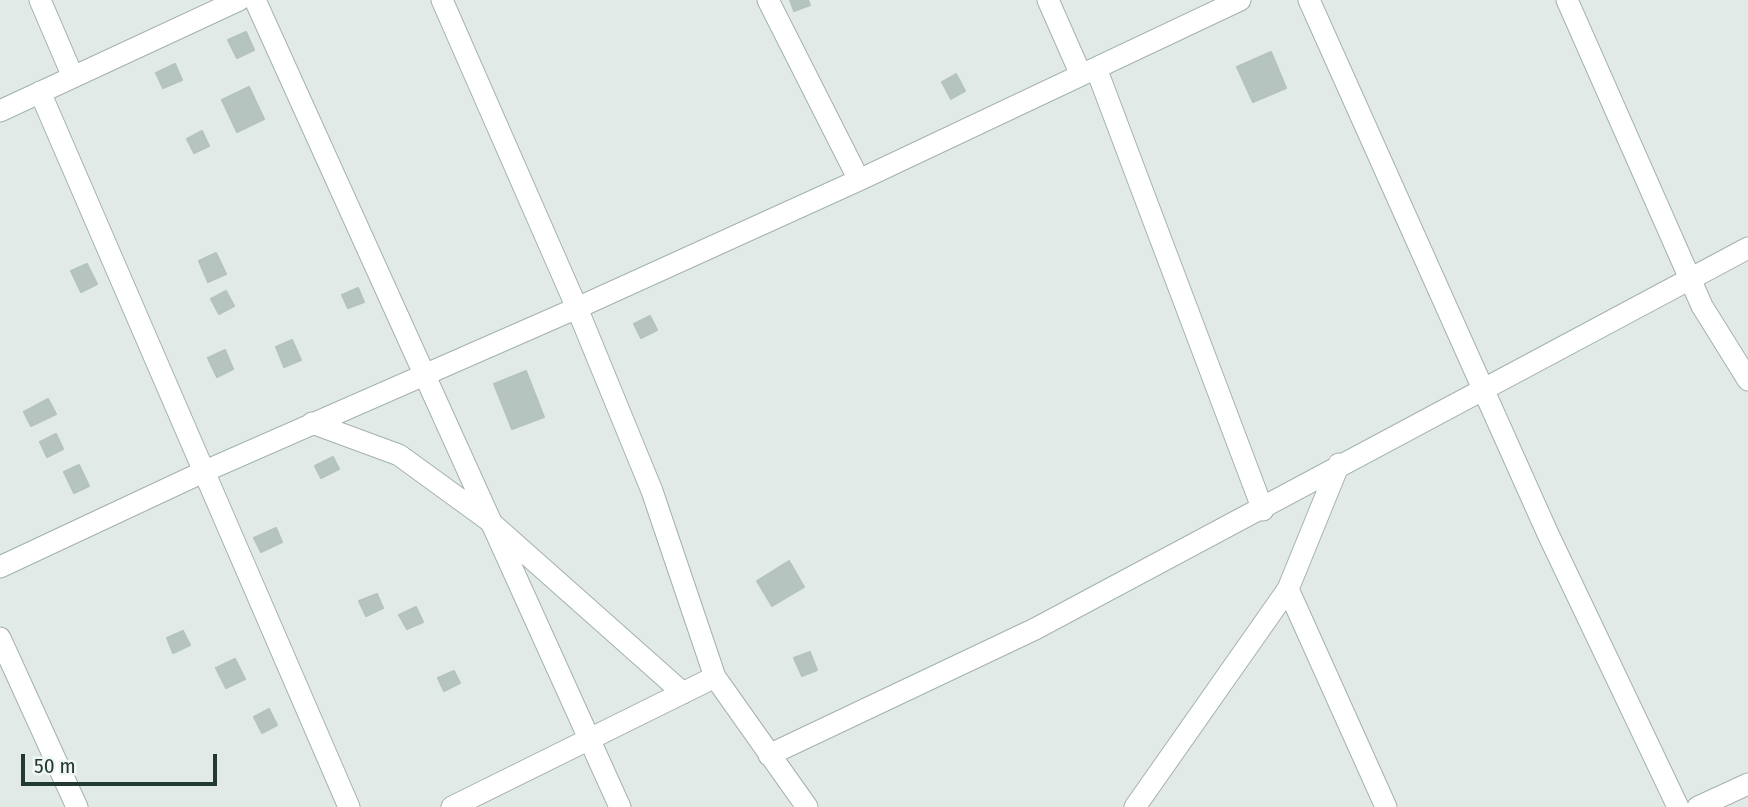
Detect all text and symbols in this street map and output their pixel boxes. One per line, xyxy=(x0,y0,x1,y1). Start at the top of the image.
scale bar xyxy=(24,740,220,784)
text: 50 m xyxy=(34,753,76,779)

